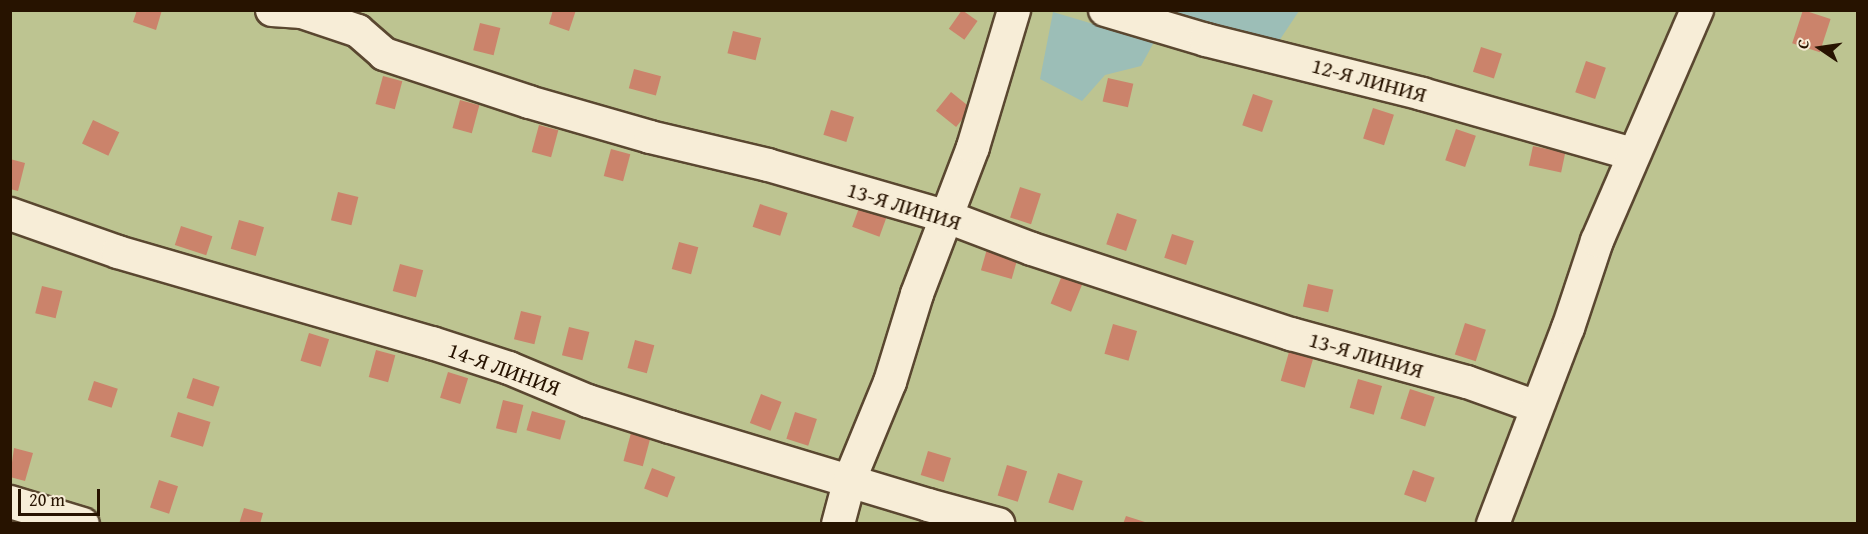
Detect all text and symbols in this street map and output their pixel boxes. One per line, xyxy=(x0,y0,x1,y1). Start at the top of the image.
north arrow xyxy=(1790,18,1850,78)
text: С xyxy=(1790,37,1815,51)
street label: 12-Я ЛИНИЯ xyxy=(1309,52,1429,108)
street label: 13-Я ЛИНИЯ xyxy=(844,176,964,236)
street label: 13-Я ЛИНИЯ xyxy=(1306,326,1426,384)
street label: 14-Я ЛИНИЯ xyxy=(444,336,564,402)
scale bar xyxy=(21,477,104,515)
text: 20 m xyxy=(29,486,65,513)

